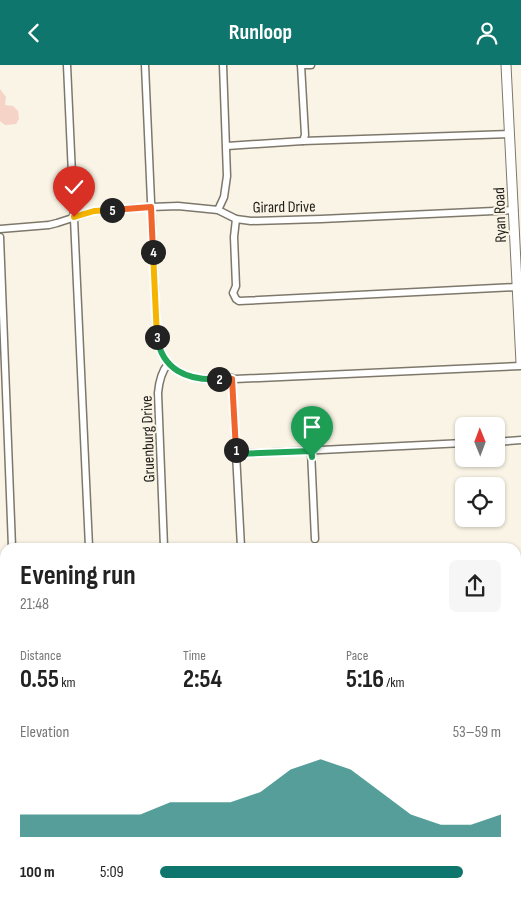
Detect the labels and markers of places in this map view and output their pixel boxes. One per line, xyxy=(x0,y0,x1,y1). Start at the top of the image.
pin xyxy=(53,166,95,217)
pin: 5 xyxy=(100,197,124,223)
pin: 4 xyxy=(140,239,166,265)
pin: 3 xyxy=(144,325,170,349)
pin: 2 xyxy=(206,367,232,391)
pin xyxy=(291,406,333,457)
pin: 1 xyxy=(224,437,248,463)

